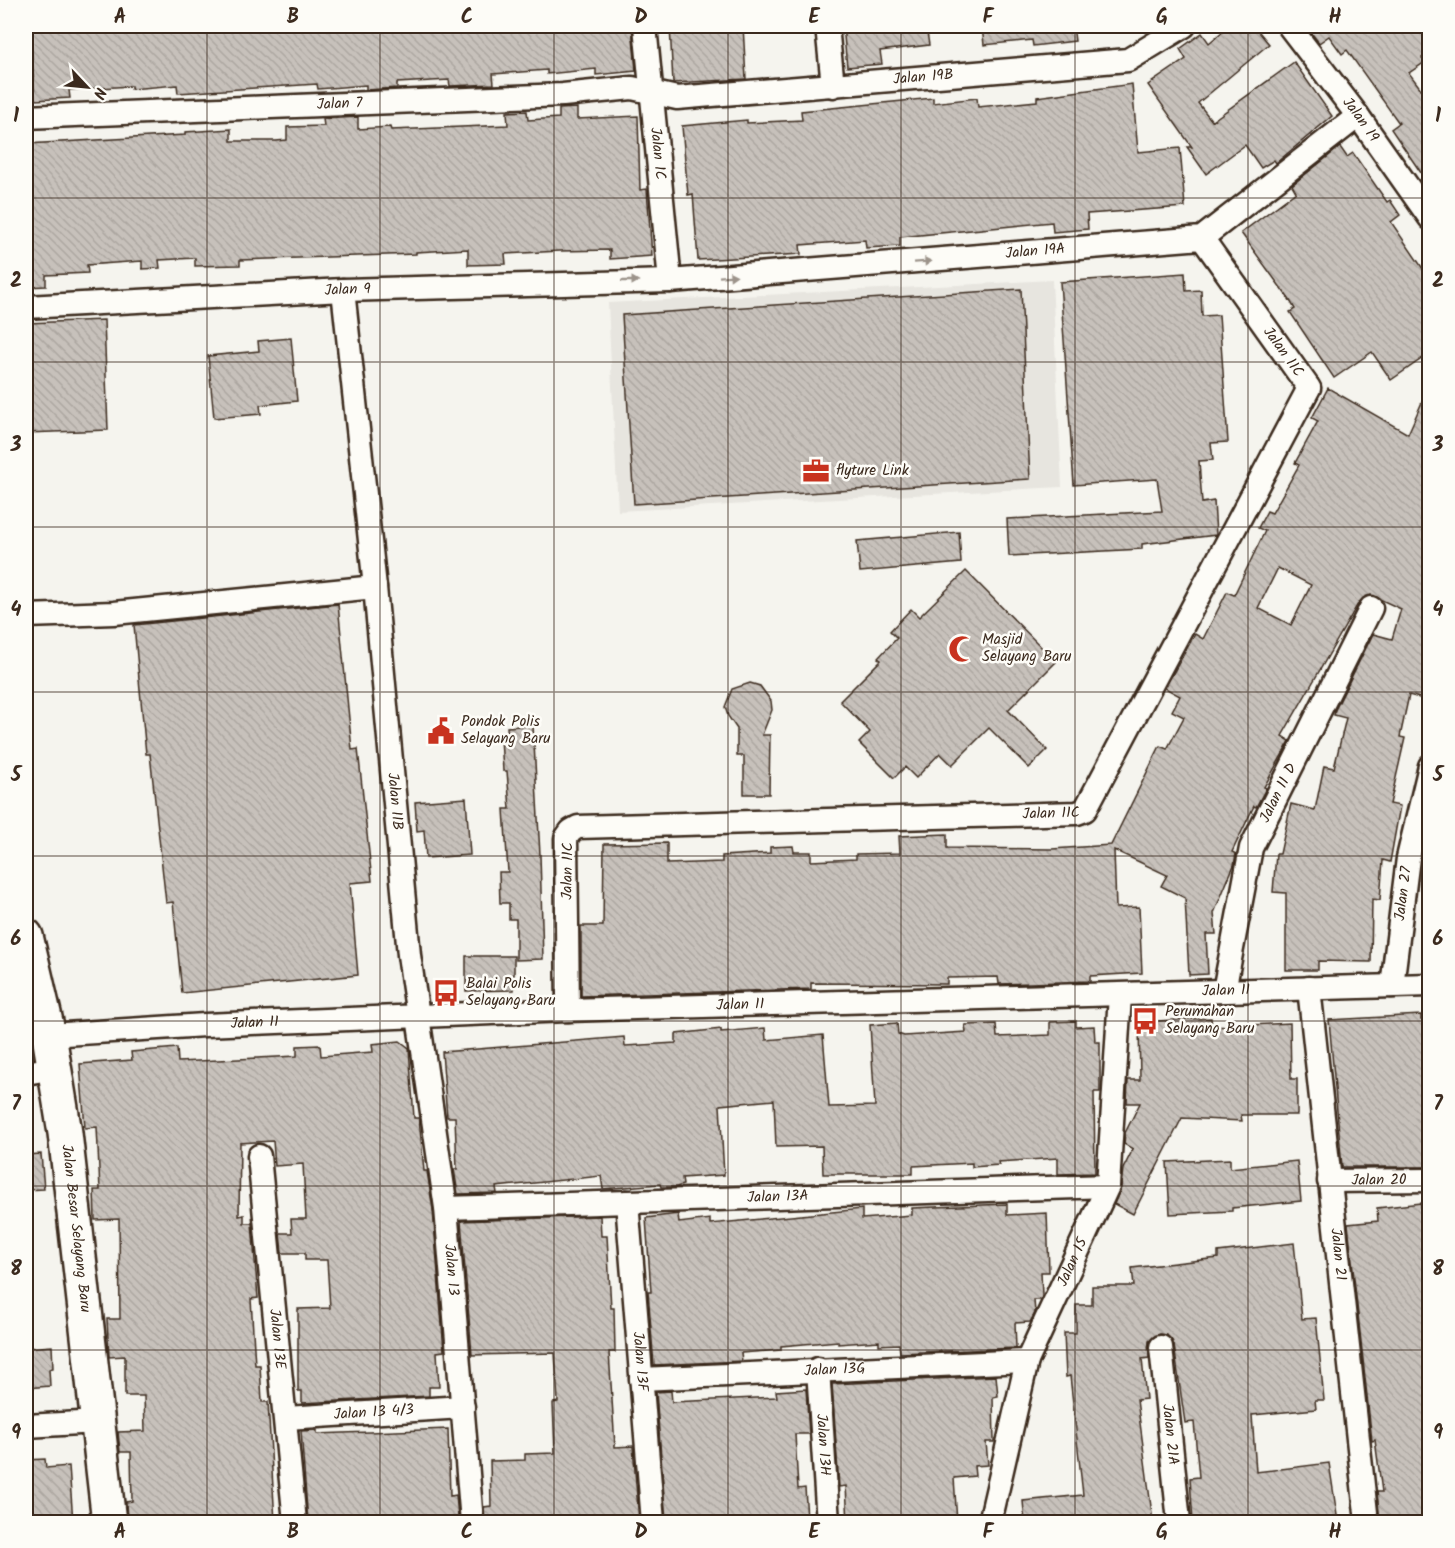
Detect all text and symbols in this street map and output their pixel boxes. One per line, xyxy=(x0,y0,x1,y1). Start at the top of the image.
text: A xyxy=(114,2,126,34)
text: B xyxy=(287,2,299,34)
text: C xyxy=(461,2,473,34)
text: D xyxy=(634,2,648,34)
text: E xyxy=(808,2,820,34)
text: F xyxy=(983,2,995,34)
text: G xyxy=(1156,2,1168,34)
text: H xyxy=(1328,2,1342,34)
north arrow xyxy=(57,57,117,117)
street label: Jalan 19B xyxy=(892,63,954,92)
text: N xyxy=(86,83,113,103)
street label: Jalan 7 xyxy=(316,91,364,117)
street label: Jalan 19 xyxy=(1336,92,1386,148)
text: 1 xyxy=(13,101,19,133)
text: 1 xyxy=(1435,101,1441,133)
street label: Jalan 1C xyxy=(643,126,672,181)
street label: Jalan 19A xyxy=(1004,237,1066,266)
one-way arrow xyxy=(913,257,932,267)
text: 2 xyxy=(10,266,22,298)
text: 2 xyxy=(1432,266,1444,298)
one-way arrow xyxy=(719,271,738,281)
one-way arrow xyxy=(621,276,640,286)
street label: Jalan 9 xyxy=(324,277,372,303)
street label: Jalan 11C xyxy=(1256,322,1310,382)
text: 3 xyxy=(10,430,22,462)
text: 3 xyxy=(1432,430,1444,462)
office icon: flyture Link xyxy=(801,456,831,486)
place label: flyture Link xyxy=(836,459,910,483)
text: 4 xyxy=(11,595,22,627)
text: 4 xyxy=(1433,595,1444,627)
place label: Masjid Selayang Baru xyxy=(982,628,1071,669)
mosque icon: Masjid Selayang Baru xyxy=(947,634,977,664)
place label: Pondok Polis Selayang Baru xyxy=(461,710,550,751)
public building icon: Pondok Polis Selayang Baru xyxy=(426,716,456,746)
street label: Jalan 11 D xyxy=(1253,759,1304,827)
text: 5 xyxy=(10,760,23,792)
text: 5 xyxy=(1432,760,1445,792)
street label: Jalan 11B xyxy=(380,771,409,831)
street label: Jalan 11C xyxy=(1022,801,1080,827)
street label: Jalan 11C xyxy=(556,842,580,900)
street label: Jalan 27 xyxy=(1388,864,1419,922)
text: 6 xyxy=(11,924,22,956)
text: 6 xyxy=(1433,924,1444,956)
place label: Balai Polis Selayang Baru xyxy=(466,972,555,1013)
bus stop icon: Balai Polis Selayang Baru xyxy=(431,978,461,1008)
street label: Jalan 11 xyxy=(1202,978,1251,1004)
street label: Jalan 11 xyxy=(716,992,765,1018)
place label: Perumahan Selayang Baru xyxy=(1165,1000,1254,1041)
bus stop icon: Perumahan Selayang Baru xyxy=(1130,1006,1160,1036)
street label: Jalan 11 xyxy=(230,1010,280,1036)
text: 7 xyxy=(11,1089,21,1121)
text: 7 xyxy=(1433,1089,1443,1121)
street label: Jalan Besar Selayang Baru xyxy=(54,1143,97,1314)
street label: Jalan 20 xyxy=(1351,1168,1407,1193)
street label: Jalan 13A xyxy=(747,1184,809,1210)
street label: Jalan 21 xyxy=(1323,1227,1353,1282)
street label: Jalan 15 xyxy=(1051,1233,1095,1291)
street label: Jalan 13 xyxy=(437,1243,465,1297)
text: 8 xyxy=(10,1254,22,1286)
text: 8 xyxy=(1432,1254,1444,1286)
street label: Jalan 13E xyxy=(262,1308,292,1372)
street label: Jalan 13F xyxy=(626,1331,654,1393)
street label: Jalan 13G xyxy=(804,1357,866,1383)
street label: Jalan 13 4/3 xyxy=(333,1398,415,1427)
street label: Jalan 21A xyxy=(1155,1403,1185,1466)
street label: Jalan 13H xyxy=(809,1413,837,1477)
text: 9 xyxy=(11,1418,21,1450)
text: 9 xyxy=(1433,1418,1443,1450)
text: A xyxy=(114,1517,126,1548)
text: B xyxy=(287,1517,299,1548)
text: C xyxy=(461,1517,473,1548)
text: D xyxy=(634,1517,648,1548)
text: E xyxy=(808,1517,820,1548)
text: F xyxy=(983,1517,995,1548)
text: G xyxy=(1156,1517,1168,1548)
text: H xyxy=(1328,1517,1342,1548)

